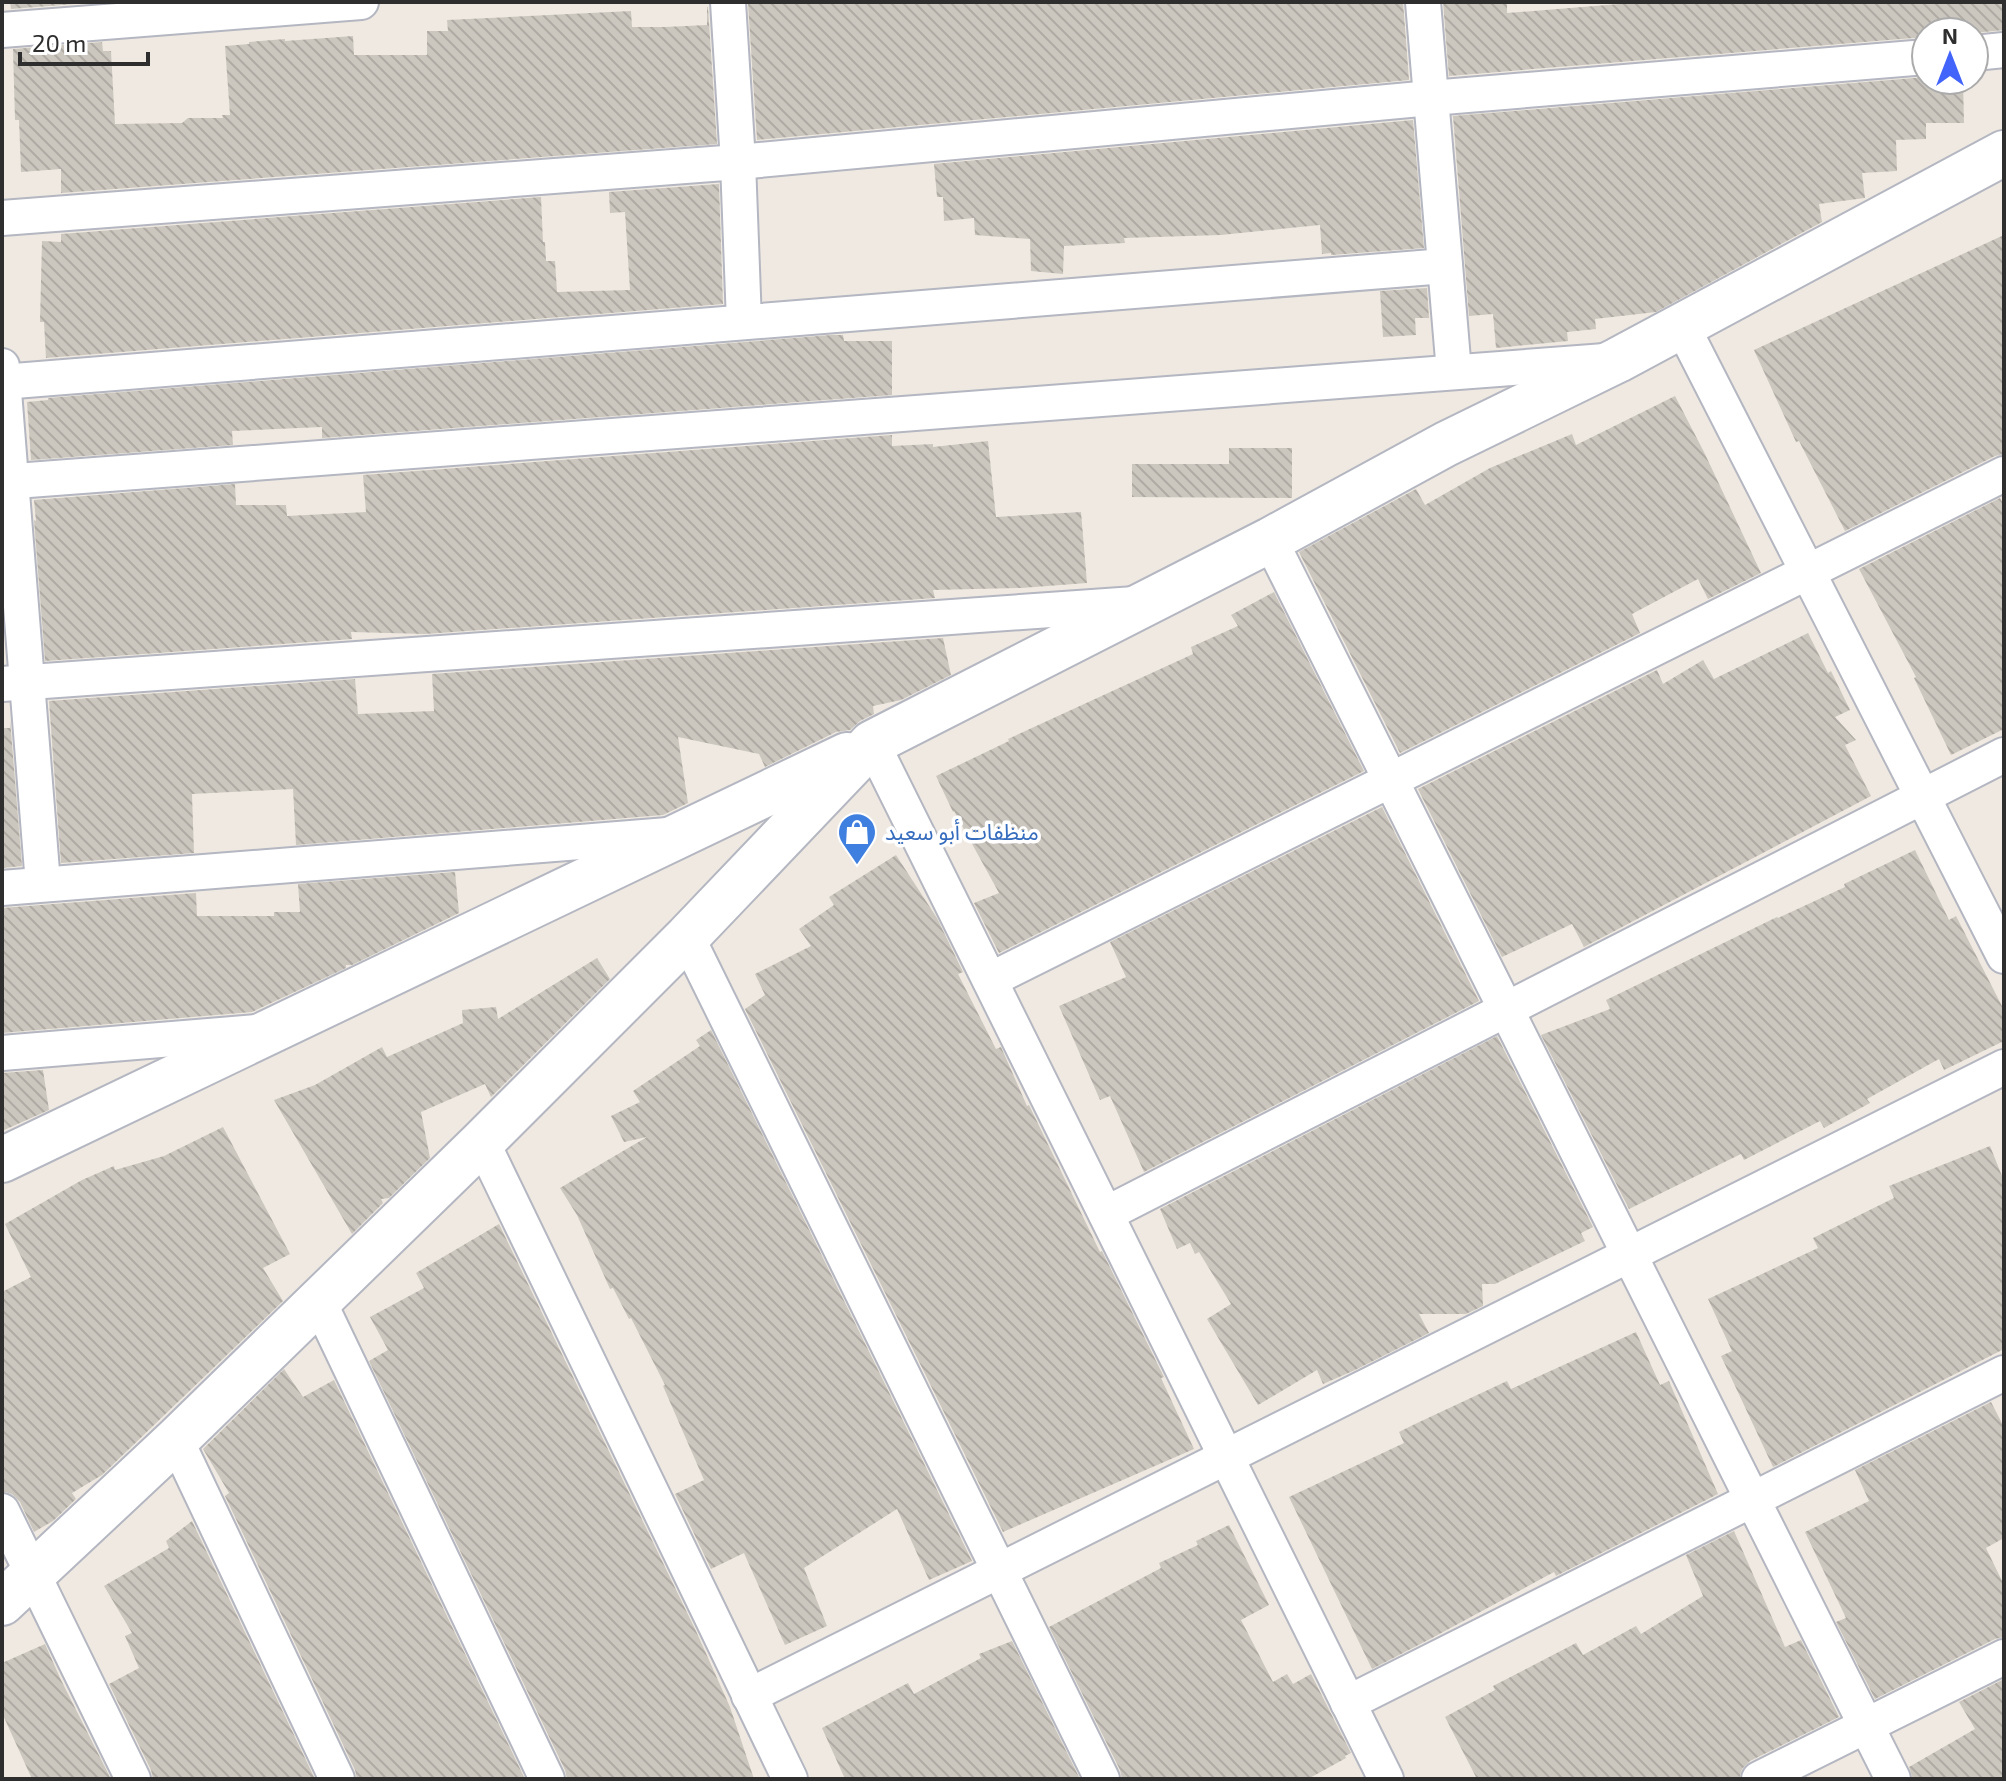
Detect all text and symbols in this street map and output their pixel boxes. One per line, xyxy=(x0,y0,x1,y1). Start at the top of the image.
scale bar xyxy=(20,16,148,66)
north arrow xyxy=(1910,16,1990,96)
text: N xyxy=(1942,22,1958,48)
text: 20 m xyxy=(32,28,86,57)
shop icon: منظفات أبو سعيد xyxy=(836,811,878,866)
place label: منظفات أبو سعيد xyxy=(885,818,1039,845)

